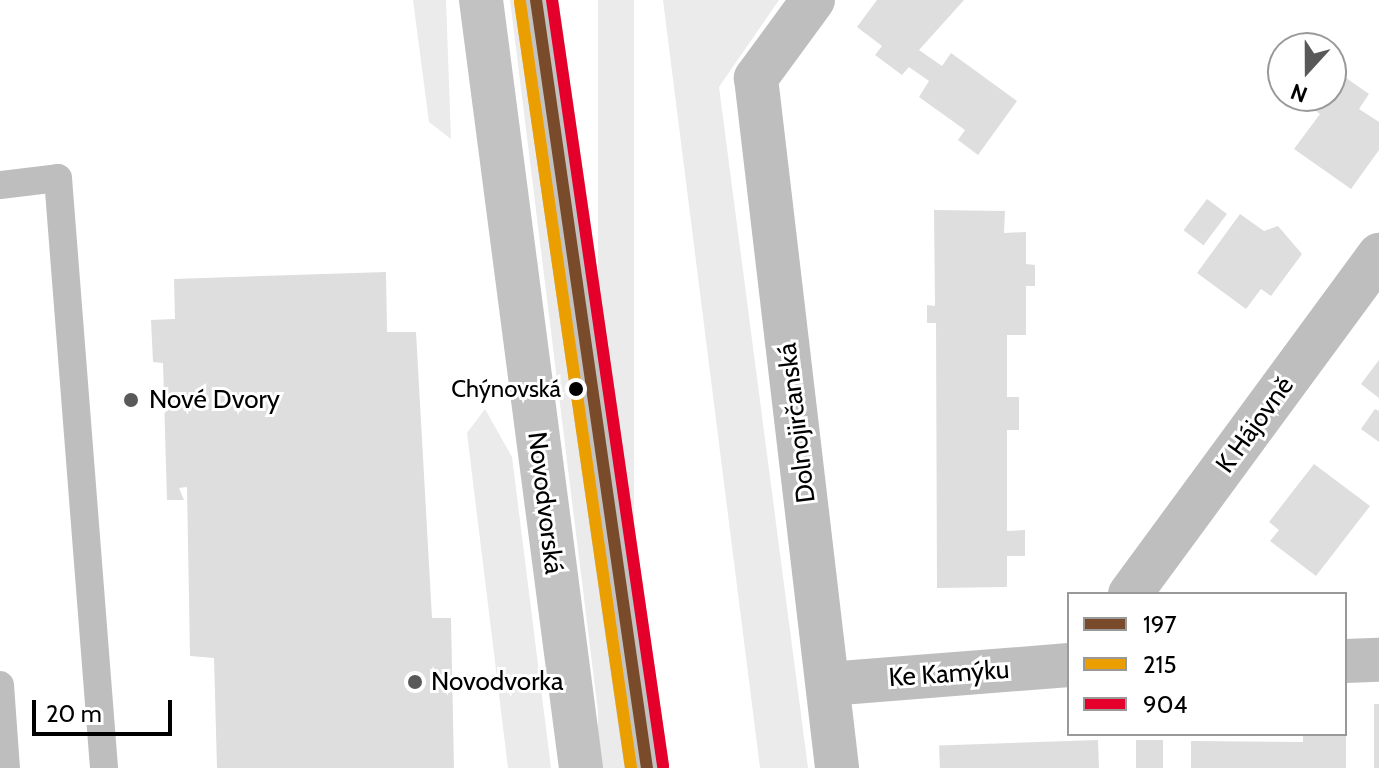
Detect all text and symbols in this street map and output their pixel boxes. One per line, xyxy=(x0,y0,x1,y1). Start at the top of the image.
north arrow xyxy=(1267,32,1347,112)
text: N xyxy=(1287,78,1311,108)
street label: Dolnojirčanská xyxy=(772,341,822,505)
street label: K Hájovně xyxy=(1210,371,1300,479)
place label: Chýnovská xyxy=(451,375,561,403)
marker: Chýnovská xyxy=(568,381,584,397)
place label: Nové Dvory xyxy=(149,384,280,416)
marker: Nové Dvory xyxy=(120,389,142,411)
street label: Novodvorská xyxy=(521,430,569,576)
legend xyxy=(1067,592,1347,736)
text: 197 xyxy=(1143,610,1177,639)
text: 215 xyxy=(1143,650,1176,679)
street label: Ke Kamýku xyxy=(888,654,1010,694)
place label: Novodvorka xyxy=(431,666,563,698)
marker: Novodvorka xyxy=(406,673,424,691)
scale bar xyxy=(36,684,176,734)
text: 904 xyxy=(1143,690,1187,719)
text: 20 m xyxy=(46,699,102,728)

